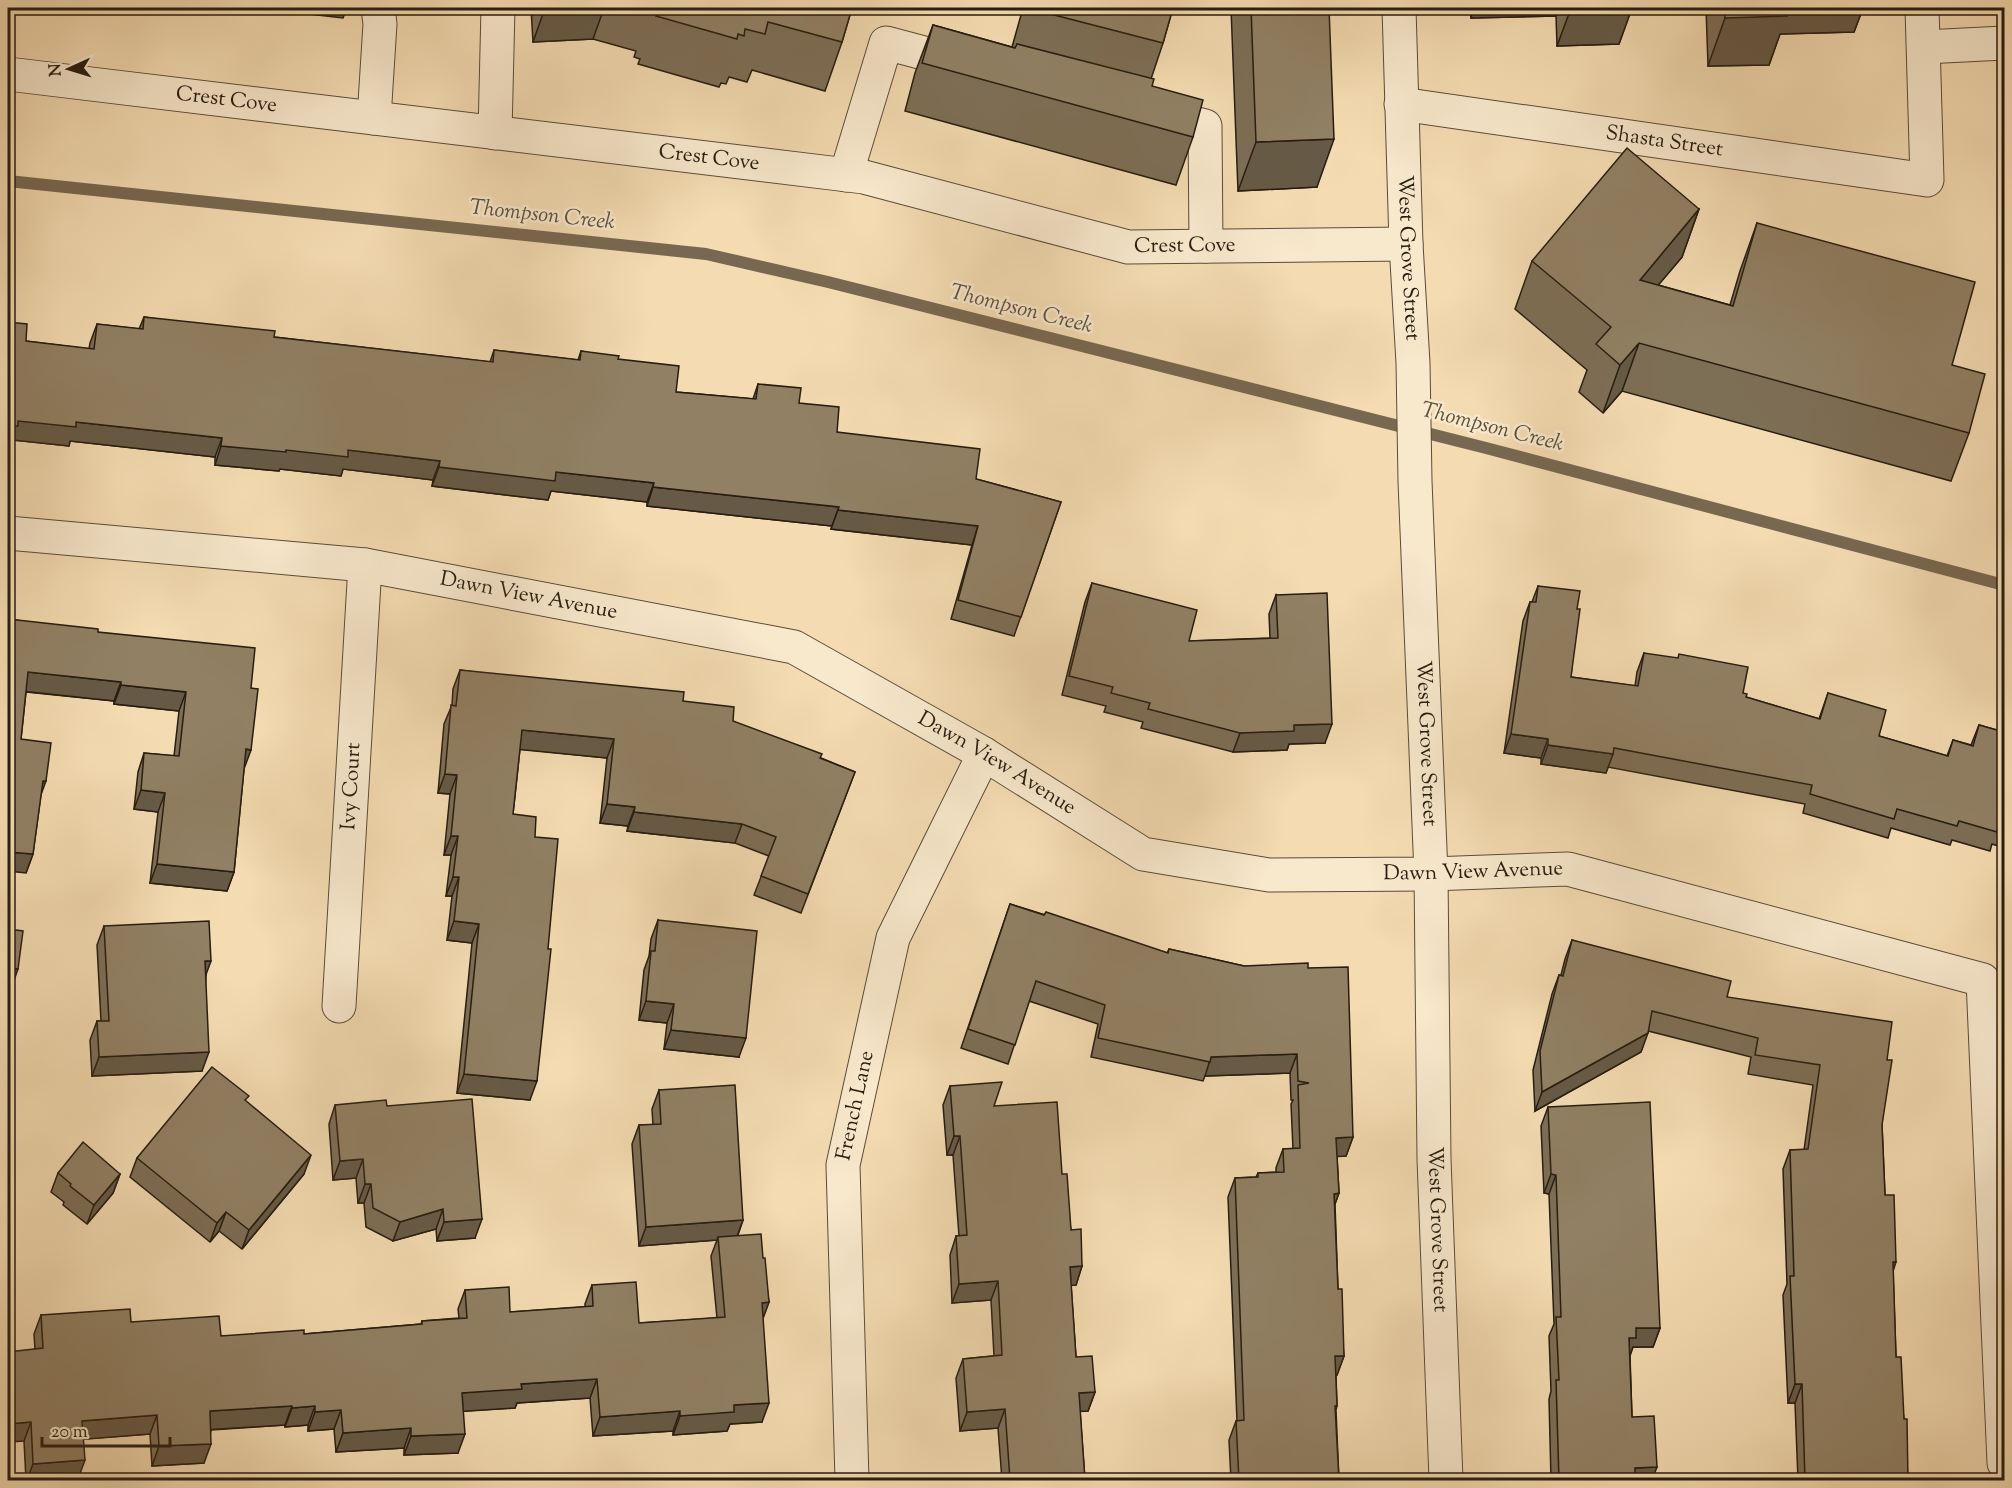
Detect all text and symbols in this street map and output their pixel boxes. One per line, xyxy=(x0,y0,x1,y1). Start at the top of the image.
north arrow xyxy=(39,39,99,99)
text: N xyxy=(45,62,68,77)
street label: Crest Cove xyxy=(174,79,279,121)
street label: Shasta Street xyxy=(1604,119,1725,165)
street label: Crest Cove xyxy=(657,137,761,179)
street label: West Grove Street xyxy=(1389,175,1427,342)
water label: Thompson Creek xyxy=(468,192,616,240)
street label: Crest Cove xyxy=(1134,231,1236,262)
water label: Thompson Creek xyxy=(946,277,1096,343)
water label: Thompson Creek xyxy=(1417,395,1567,461)
street label: Dawn View Avenue xyxy=(437,565,620,628)
street label: West Grove Street xyxy=(1407,660,1444,827)
street label: Dawn View Avenue xyxy=(912,704,1082,823)
street label: Ivy Court xyxy=(334,742,370,831)
street label: Dawn View Avenue xyxy=(1383,854,1564,889)
street label: French Lane xyxy=(829,1048,883,1163)
street label: West Grove Street xyxy=(1419,1146,1455,1313)
scale bar xyxy=(42,1410,170,1448)
text: 20 m xyxy=(51,1420,88,1446)

